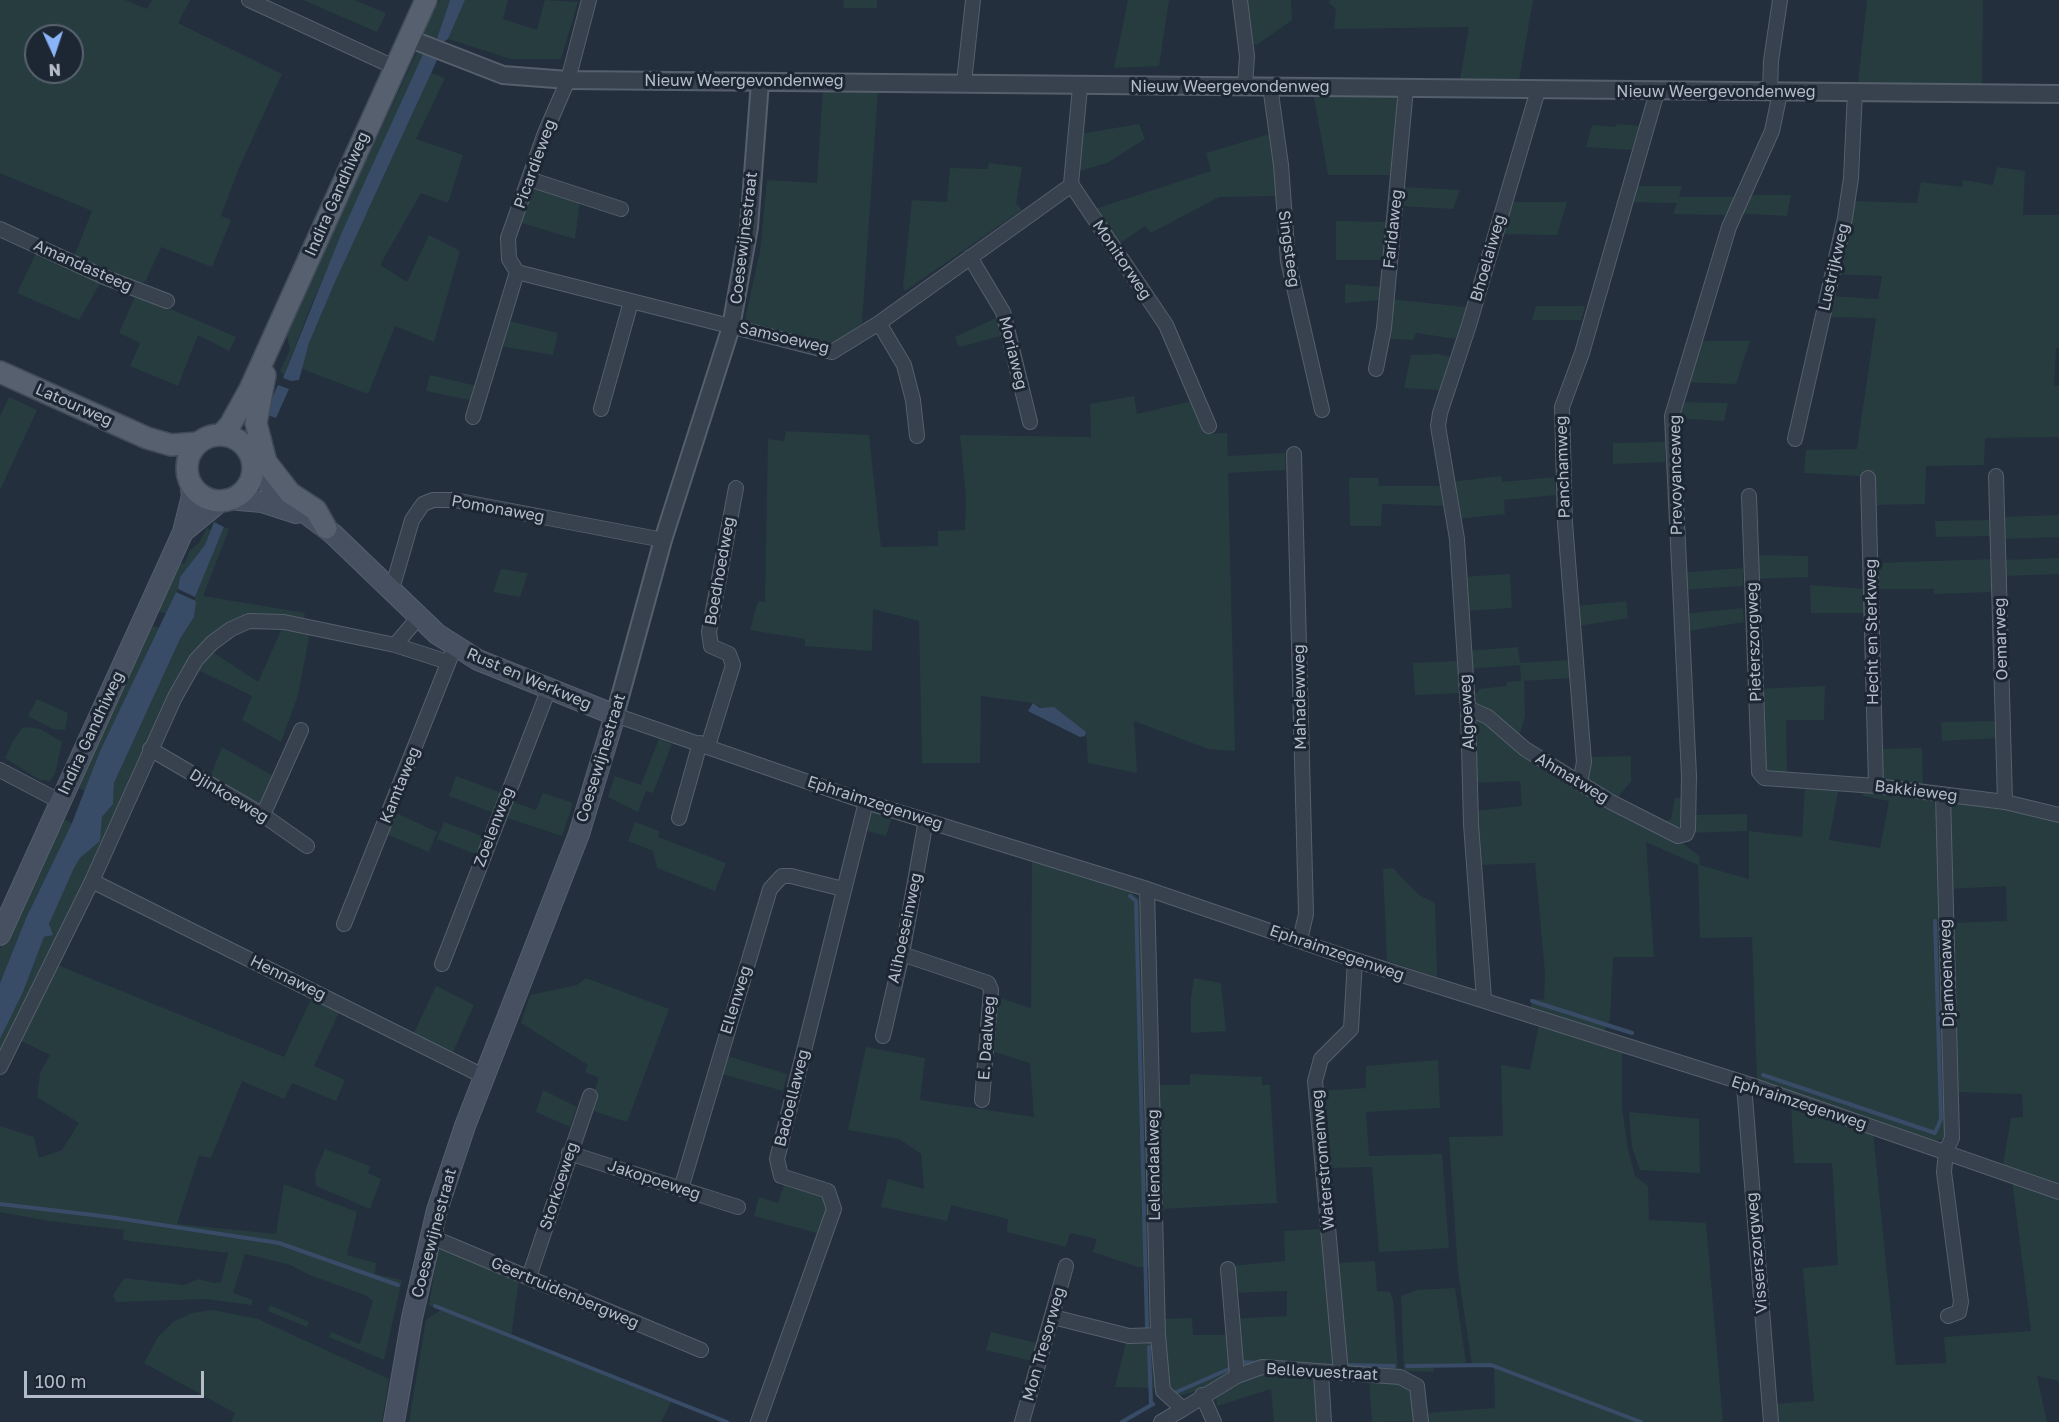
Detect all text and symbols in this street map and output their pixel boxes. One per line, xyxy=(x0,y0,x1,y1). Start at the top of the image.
north arrow xyxy=(24,24,84,84)
text: N xyxy=(48,60,61,80)
street label: Nieuw Weergevondenweg xyxy=(644,71,844,91)
street label: Nieuw Weergevondenweg xyxy=(1130,77,1330,97)
street label: Nieuw Weergevondenweg xyxy=(1616,82,1816,102)
street label: Picardieweg xyxy=(510,117,560,211)
street label: Indira Gandhiweg xyxy=(301,129,373,259)
street label: Coesewijnestraat xyxy=(726,171,762,305)
street label: Faridaweg xyxy=(1379,189,1407,269)
street label: Singsteeg xyxy=(1274,209,1304,289)
street label: Bhoelaiweg xyxy=(1466,212,1510,304)
street label: Monitorweg xyxy=(1088,217,1156,303)
street label: Lustrijkweg xyxy=(1815,221,1853,313)
street label: Amandasteeg xyxy=(31,236,135,296)
street label: Moriaweg xyxy=(995,314,1031,392)
street label: Samsoeweg xyxy=(737,318,831,358)
street label: Latourweg xyxy=(32,379,116,431)
street label: Panchamweg xyxy=(1552,415,1574,519)
street label: Prevoyanceweg xyxy=(1665,415,1687,535)
street label: Pomonaweg xyxy=(450,491,546,527)
street label: Boedhoedweg xyxy=(701,515,739,627)
street label: Hecht en Sterkweg xyxy=(1861,559,1883,705)
street label: Pieterszorgweg xyxy=(1742,582,1766,702)
street label: Oemarweg xyxy=(1990,597,2012,681)
street label: Rust en Werkweg xyxy=(464,644,594,714)
street label: Mahadewweg xyxy=(1289,644,1311,750)
street label: Indira Gandhiweg xyxy=(54,668,128,798)
street label: Algoeweg xyxy=(1455,674,1479,750)
street label: Coesewijnestraat xyxy=(572,691,630,825)
street label: Kamtaweg xyxy=(376,744,424,826)
street label: Ahmatweg xyxy=(1532,749,1612,807)
street label: Djinkoeweg xyxy=(186,765,272,827)
street label: Ephraimzegenweg xyxy=(805,772,945,834)
street label: Bakkieweg xyxy=(1874,776,1958,806)
street label: Zoelenweg xyxy=(470,784,518,870)
street label: Alihoeseinweg xyxy=(884,871,926,985)
street label: Djamoenaweg xyxy=(1936,919,1958,1027)
street label: Ephraimzegenweg xyxy=(1267,921,1407,985)
street label: Hennaweg xyxy=(247,951,329,1005)
street label: Ellenweg xyxy=(716,963,756,1037)
street label: E. Daalweg xyxy=(974,995,1000,1081)
street label: Badoellaweg xyxy=(771,1047,813,1149)
street label: Ephraimzegenweg xyxy=(1729,1072,1869,1134)
street label: Waterstromenweg xyxy=(1307,1089,1339,1231)
street label: Leliendaalweg xyxy=(1143,1109,1165,1221)
street label: Storkoeweg xyxy=(536,1140,582,1232)
street label: Jakopoeweg xyxy=(605,1156,703,1204)
street label: Coesewijnestraat xyxy=(407,1166,461,1300)
street label: Visserszorgweg xyxy=(1742,1192,1772,1314)
street label: Geertruidenbergweg xyxy=(488,1253,642,1333)
street label: Mon Tresorweg xyxy=(1019,1285,1069,1403)
scale bar xyxy=(27,1359,207,1397)
street label: Bellevuestraat xyxy=(1265,1359,1379,1385)
text: 100 m xyxy=(35,1370,86,1392)

